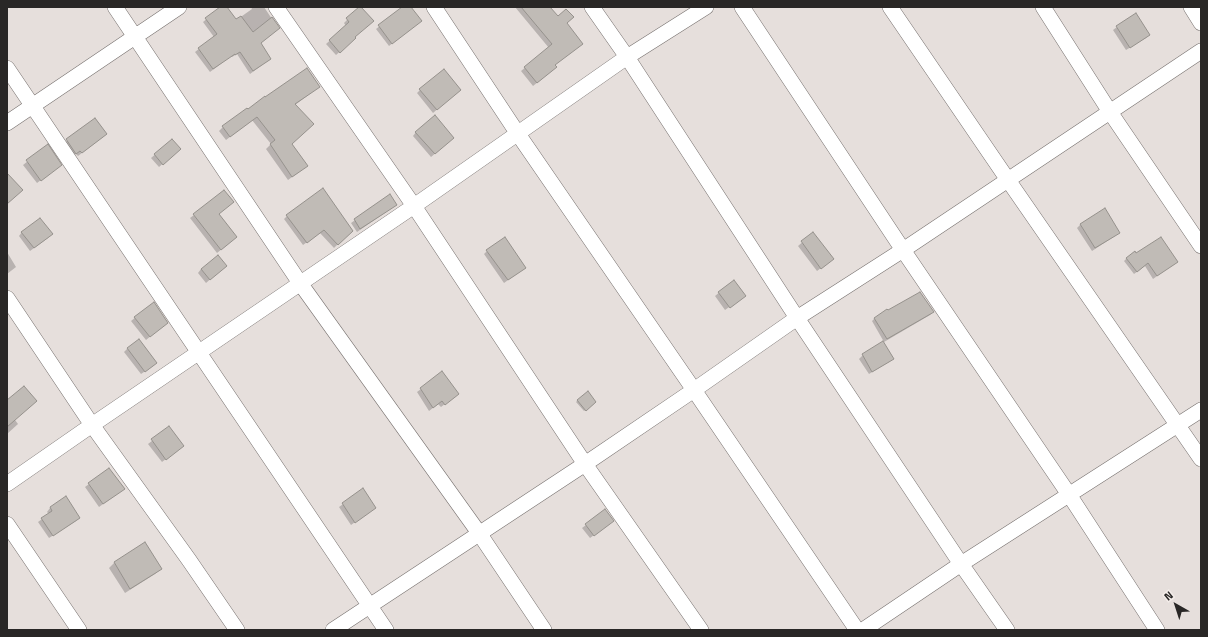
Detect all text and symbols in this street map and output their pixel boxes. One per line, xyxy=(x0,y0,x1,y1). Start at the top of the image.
north arrow xyxy=(1156,585,1196,625)
text: N xyxy=(1160,587,1176,604)

